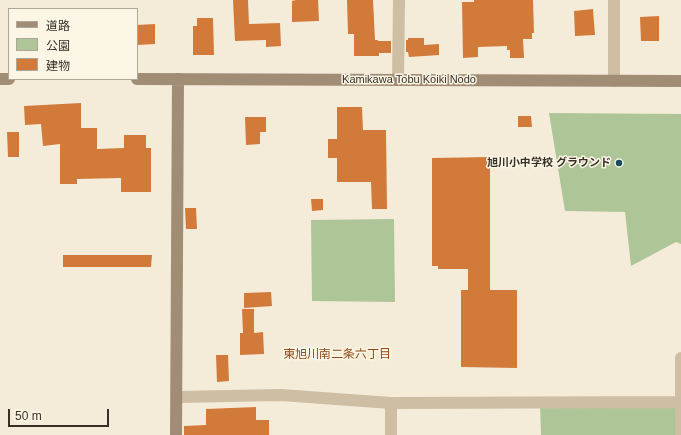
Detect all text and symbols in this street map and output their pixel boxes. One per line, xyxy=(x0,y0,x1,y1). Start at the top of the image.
legend xyxy=(8,8,138,80)
text: 道路 xyxy=(46,19,70,33)
text: 公園 xyxy=(46,39,70,53)
text: 建物 xyxy=(46,59,70,73)
street label: Kamikawa Tobu Koiki Nodo xyxy=(342,73,476,87)
place label: 旭川小中学校 グラウンド xyxy=(487,156,611,170)
marker: 旭川小中学校 グラウンド xyxy=(614,158,624,168)
district label: 東旭川南二条六丁目 xyxy=(283,348,391,362)
scale bar xyxy=(10,401,111,427)
text: 50 m xyxy=(15,409,42,423)

